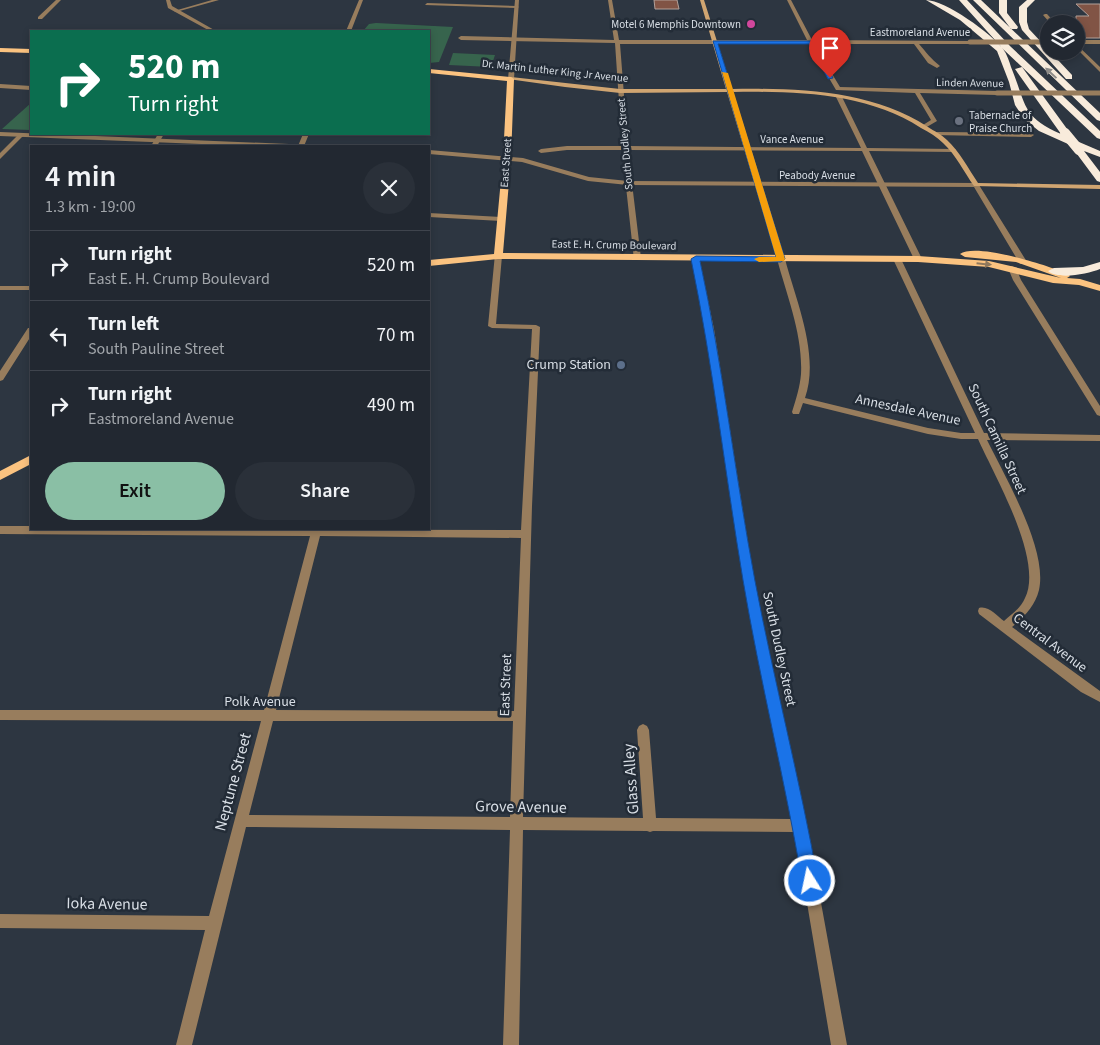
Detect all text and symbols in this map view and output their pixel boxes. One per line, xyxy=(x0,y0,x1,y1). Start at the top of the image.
map controls xyxy=(1040,15,1085,60)
button: layers xyxy=(1040,15,1085,60)
place label: Motel 6 Memphis Downtown xyxy=(611,17,741,32)
marker: Motel 6 Memphis Downtown xyxy=(745,18,757,30)
street label: Eastmoreland Avenue xyxy=(870,25,971,40)
pin xyxy=(809,27,851,78)
icon: arrive xyxy=(816,34,844,62)
text: 520 m xyxy=(128,42,220,92)
icon: right xyxy=(45,50,110,115)
street label: Dr. Martin Luther King Jr Avenue xyxy=(481,56,630,86)
one-way arrow xyxy=(1046,67,1058,79)
street label: Linden Avenue xyxy=(936,75,1005,91)
text: Turn right xyxy=(128,88,218,120)
street label: South Dudley Street xyxy=(614,97,636,190)
place label: Tabernacle of Praise Church xyxy=(969,108,1032,136)
marker: Tabernacle of Praise Church xyxy=(953,115,965,127)
street label: Vance Avenue xyxy=(760,132,824,147)
street label: East Street xyxy=(497,138,515,188)
text: 4 min xyxy=(45,155,116,198)
button: close xyxy=(363,162,415,214)
street label: Peabody Avenue xyxy=(779,168,856,183)
text: 1.3 km · 19:00 xyxy=(45,196,135,218)
street label: East E. H. Crump Boulevard xyxy=(551,236,677,254)
text: Turn right xyxy=(88,241,172,268)
icon: right xyxy=(45,252,73,280)
text: 520 m xyxy=(367,252,415,279)
one-way arrow xyxy=(977,260,993,268)
text: East E. H. Crump Boulevard xyxy=(88,268,270,290)
text: Turn left xyxy=(88,311,159,338)
icon: left xyxy=(45,322,73,350)
text: 70 m xyxy=(377,322,415,349)
text: South Pauline Street xyxy=(88,338,224,360)
place label: Crump Station xyxy=(526,355,611,375)
marker: Crump Station xyxy=(615,359,627,371)
street label: South Camilla Street xyxy=(963,380,1032,498)
text: Turn right xyxy=(88,381,172,408)
street label: Annesdale Avenue xyxy=(854,389,962,431)
icon: right xyxy=(45,392,73,420)
text: 490 m xyxy=(367,392,415,419)
text: Eastmoreland Avenue xyxy=(88,408,234,430)
button: Exit xyxy=(45,462,225,520)
button: Share xyxy=(235,462,415,520)
street label: South Dudley Street xyxy=(757,590,801,708)
street label: Central Avenue xyxy=(1009,608,1091,678)
street label: East Street xyxy=(495,653,517,717)
street label: Polk Avenue xyxy=(224,692,296,712)
street label: Neptune Street xyxy=(209,730,257,834)
street label: Glass Alley xyxy=(618,742,644,815)
street label: Grove Avenue xyxy=(475,795,567,819)
position arrow xyxy=(783,854,835,906)
street label: Ioka Avenue xyxy=(66,892,148,916)

